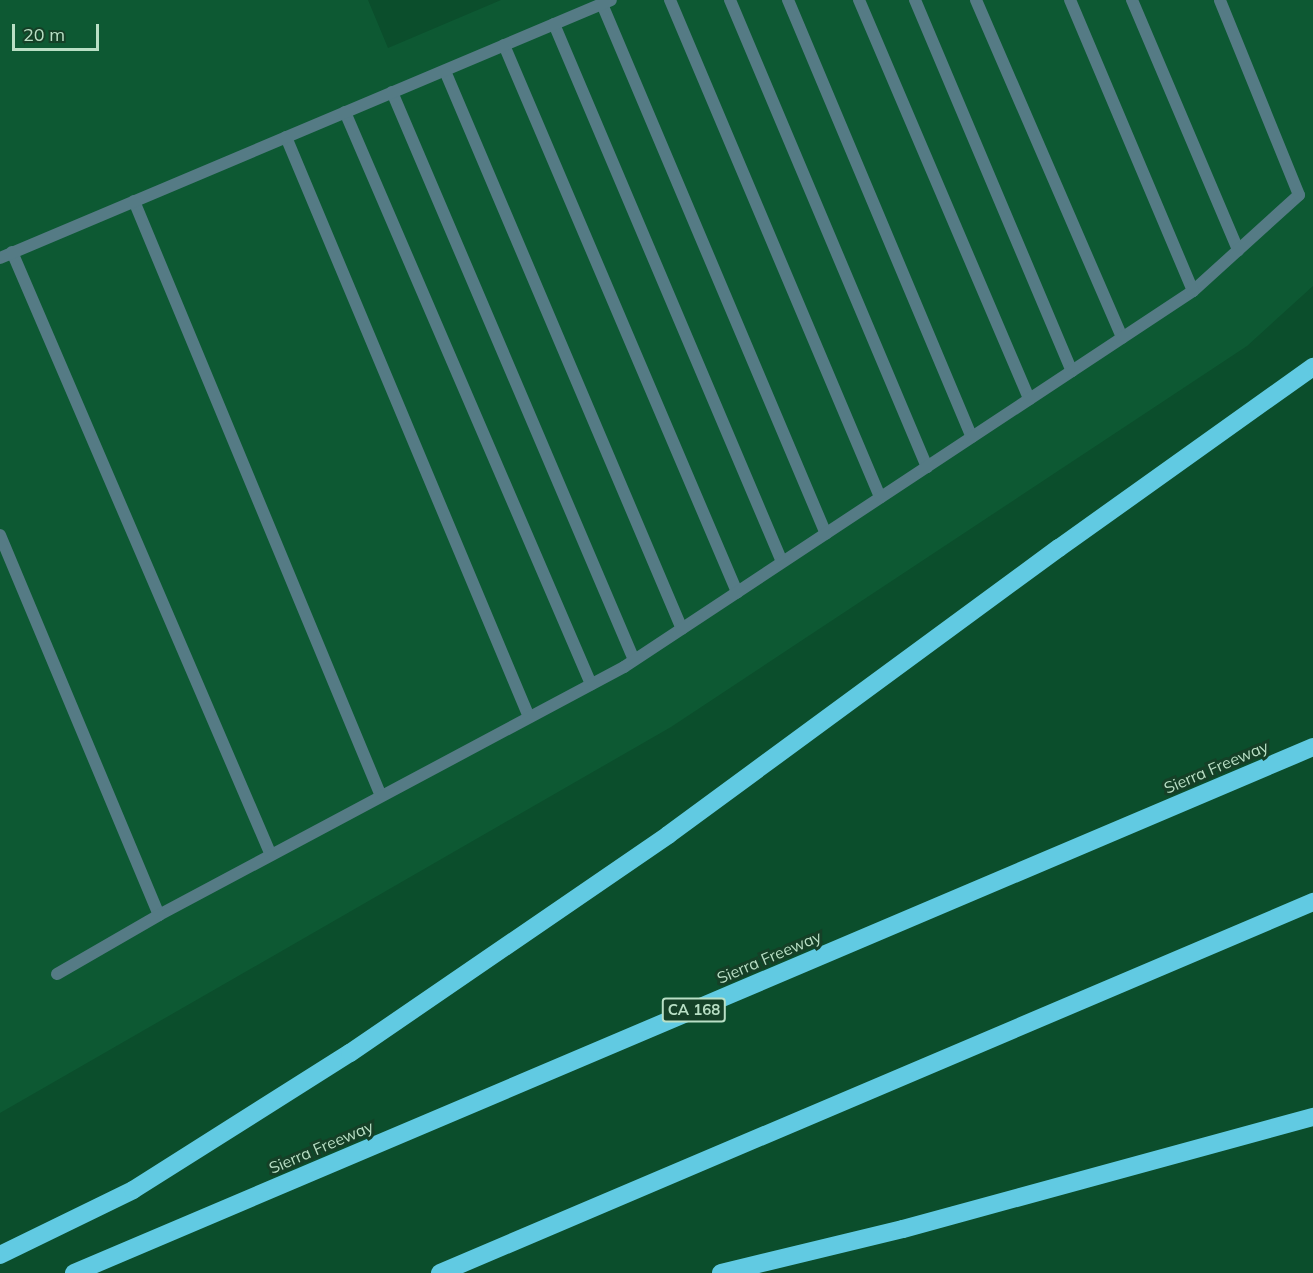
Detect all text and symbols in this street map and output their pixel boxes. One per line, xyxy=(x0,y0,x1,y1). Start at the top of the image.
scale bar xyxy=(15,12,102,50)
text: 20 m xyxy=(23,23,65,46)
street label: Sierra Freeway xyxy=(1161,736,1271,798)
street label: Sierra Freeway xyxy=(714,926,824,988)
road number: CA 168 xyxy=(661,998,727,1022)
street label: Sierra Freeway xyxy=(266,1116,376,1178)

